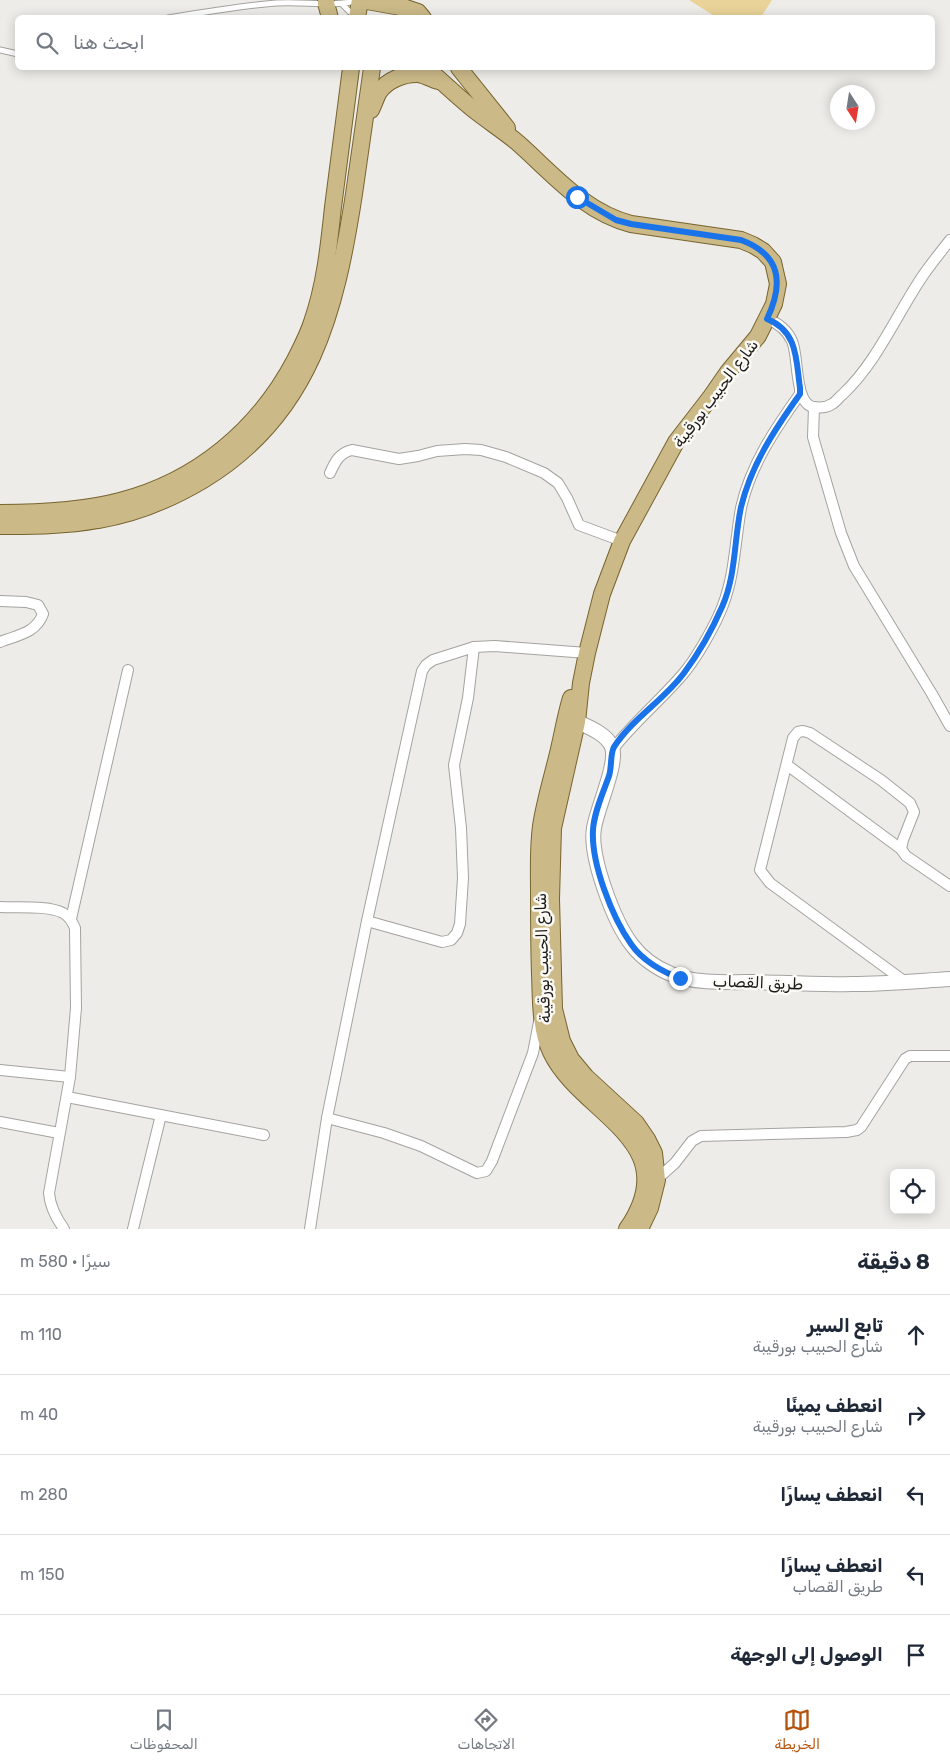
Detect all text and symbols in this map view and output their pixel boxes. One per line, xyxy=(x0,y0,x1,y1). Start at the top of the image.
search box xyxy=(15,15,935,70)
icon: search xyxy=(33,29,61,57)
text: ابحث هنا xyxy=(73,31,145,54)
north arrow xyxy=(830,85,875,130)
route start xyxy=(566,186,589,209)
street label: شارع الحبيب بورقيبة xyxy=(669,336,764,452)
street label: شارع الحبيب بورقيبة xyxy=(531,892,556,1023)
route end xyxy=(669,967,692,990)
street label: طريق القصاب xyxy=(712,971,804,995)
map controls xyxy=(890,1169,935,1214)
button: locate xyxy=(890,1169,935,1214)
text: 8 دقيقة xyxy=(857,1249,930,1274)
text: سيرًا · 580 m xyxy=(20,1252,111,1271)
text: تابع السير xyxy=(807,1314,883,1337)
icon: ahead xyxy=(902,1321,930,1349)
text: 110 m xyxy=(20,1325,62,1344)
text: شارع الحبيب بورقيبة xyxy=(753,1337,883,1356)
text: انعطف يمينًا xyxy=(786,1394,883,1417)
icon: right xyxy=(902,1401,930,1429)
text: 40 m xyxy=(20,1405,58,1424)
text: شارع الحبيب بورقيبة xyxy=(753,1417,883,1436)
icon: left xyxy=(902,1481,930,1509)
text: انعطف يسارًا xyxy=(780,1483,883,1506)
text: 280 m xyxy=(20,1485,68,1504)
text: انعطف يسارًا xyxy=(780,1554,883,1577)
icon: left xyxy=(902,1561,930,1589)
text: 150 m xyxy=(20,1565,65,1584)
text: طريق القصاب xyxy=(792,1577,883,1596)
icon: arrive xyxy=(902,1641,930,1669)
text: الوصول إلى الوجهة xyxy=(730,1643,883,1666)
tab: المحفوظات xyxy=(130,1706,198,1753)
tab: الاتجاهات xyxy=(458,1706,515,1753)
tab: الخريطة xyxy=(775,1706,820,1753)

